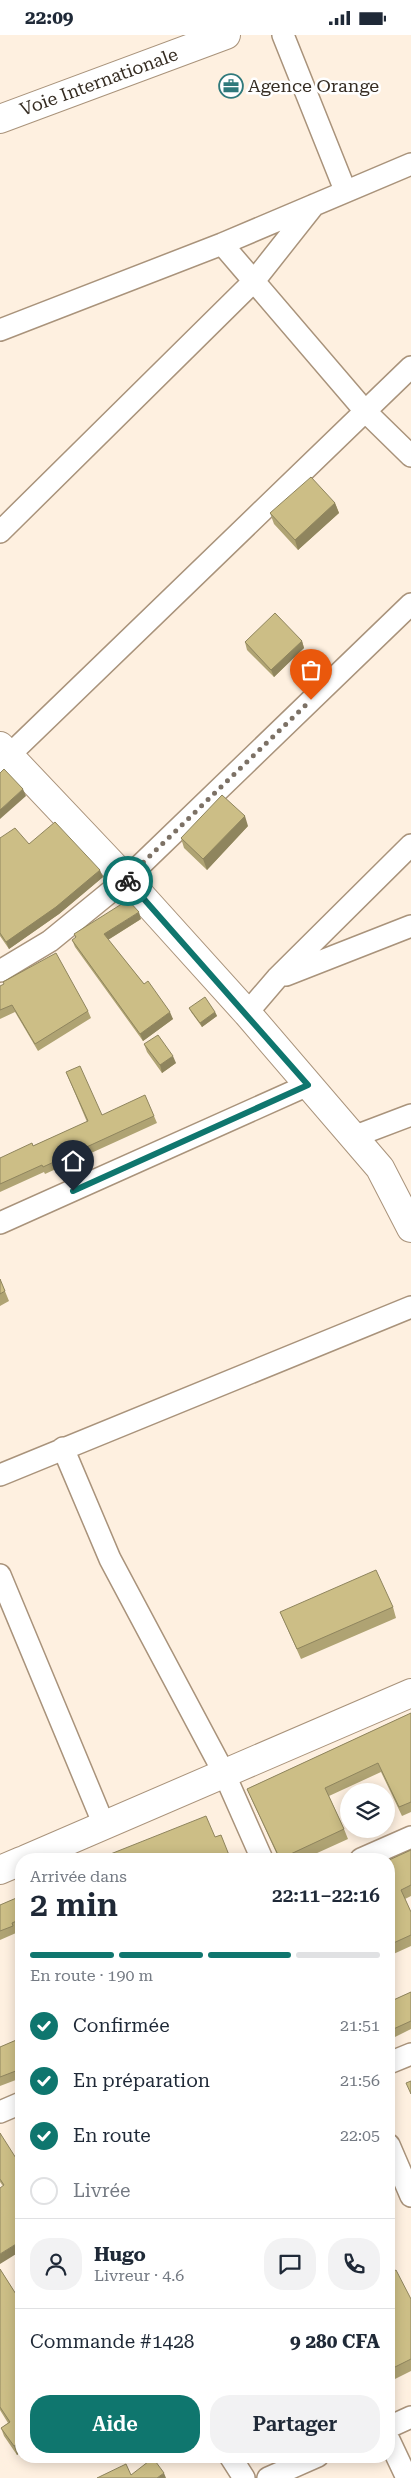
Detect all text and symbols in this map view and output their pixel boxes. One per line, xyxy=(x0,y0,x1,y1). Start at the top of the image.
text: 22:09 xyxy=(25,6,74,29)
street label: Voie Internationale xyxy=(17,43,181,120)
office icon: Agence Orange xyxy=(218,73,244,99)
place label: Agence Orange xyxy=(248,75,379,96)
pin xyxy=(290,649,332,700)
icon: bag xyxy=(297,656,325,684)
courier xyxy=(103,856,153,906)
icon: bike xyxy=(114,867,142,895)
pin xyxy=(52,1140,94,1191)
icon: home xyxy=(59,1147,87,1175)
map controls xyxy=(340,1783,395,1838)
button: layers xyxy=(340,1783,395,1838)
text: Arrivée dans xyxy=(30,1867,127,1886)
text: 22:11–22:16 xyxy=(272,1884,380,1907)
text: 2 min xyxy=(30,1886,118,1924)
text: En route · 190 m xyxy=(30,1966,153,1985)
icon: check xyxy=(30,2012,58,2040)
text: Confirmée xyxy=(73,2014,170,2037)
text: 21:51 xyxy=(340,2016,380,2035)
icon: check xyxy=(30,2067,58,2095)
text: En préparation xyxy=(73,2069,210,2092)
text: 21:56 xyxy=(340,2071,380,2090)
icon: check xyxy=(30,2122,58,2150)
text: En route xyxy=(73,2124,151,2147)
text: 22:05 xyxy=(340,2126,380,2145)
text: Livrée xyxy=(73,2179,130,2202)
button: person xyxy=(30,2238,82,2290)
button: chat xyxy=(264,2238,316,2290)
button: phone xyxy=(328,2238,380,2290)
text: Hugo xyxy=(94,2243,146,2266)
text: Livreur · 4.6 xyxy=(94,2266,184,2285)
text: Commande #1428 xyxy=(30,2330,195,2353)
text: 9 280 CFA xyxy=(290,2330,380,2353)
button: Aide xyxy=(30,2395,200,2453)
button: Partager xyxy=(210,2395,380,2453)

